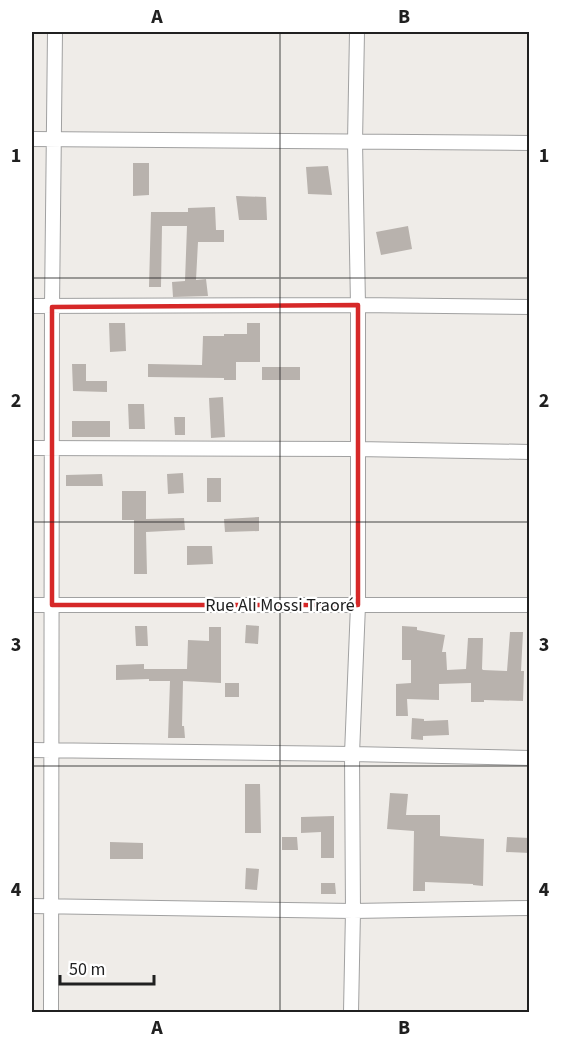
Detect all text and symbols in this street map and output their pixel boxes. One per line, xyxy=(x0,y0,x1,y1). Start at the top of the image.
text: A xyxy=(150,3,163,31)
text: B xyxy=(398,3,410,31)
text: 1 xyxy=(11,142,21,170)
text: 1 xyxy=(539,142,549,170)
text: 2 xyxy=(11,387,21,415)
text: 2 xyxy=(539,387,549,415)
street label: Rue Ali Mossi Traoré xyxy=(205,593,355,618)
text: 3 xyxy=(11,631,21,659)
text: 3 xyxy=(539,631,549,659)
text: 4 xyxy=(11,876,22,904)
text: 4 xyxy=(539,876,550,904)
scale bar xyxy=(60,948,154,986)
text: 50 m xyxy=(69,957,105,982)
text: A xyxy=(150,1014,163,1042)
text: B xyxy=(398,1014,410,1042)

